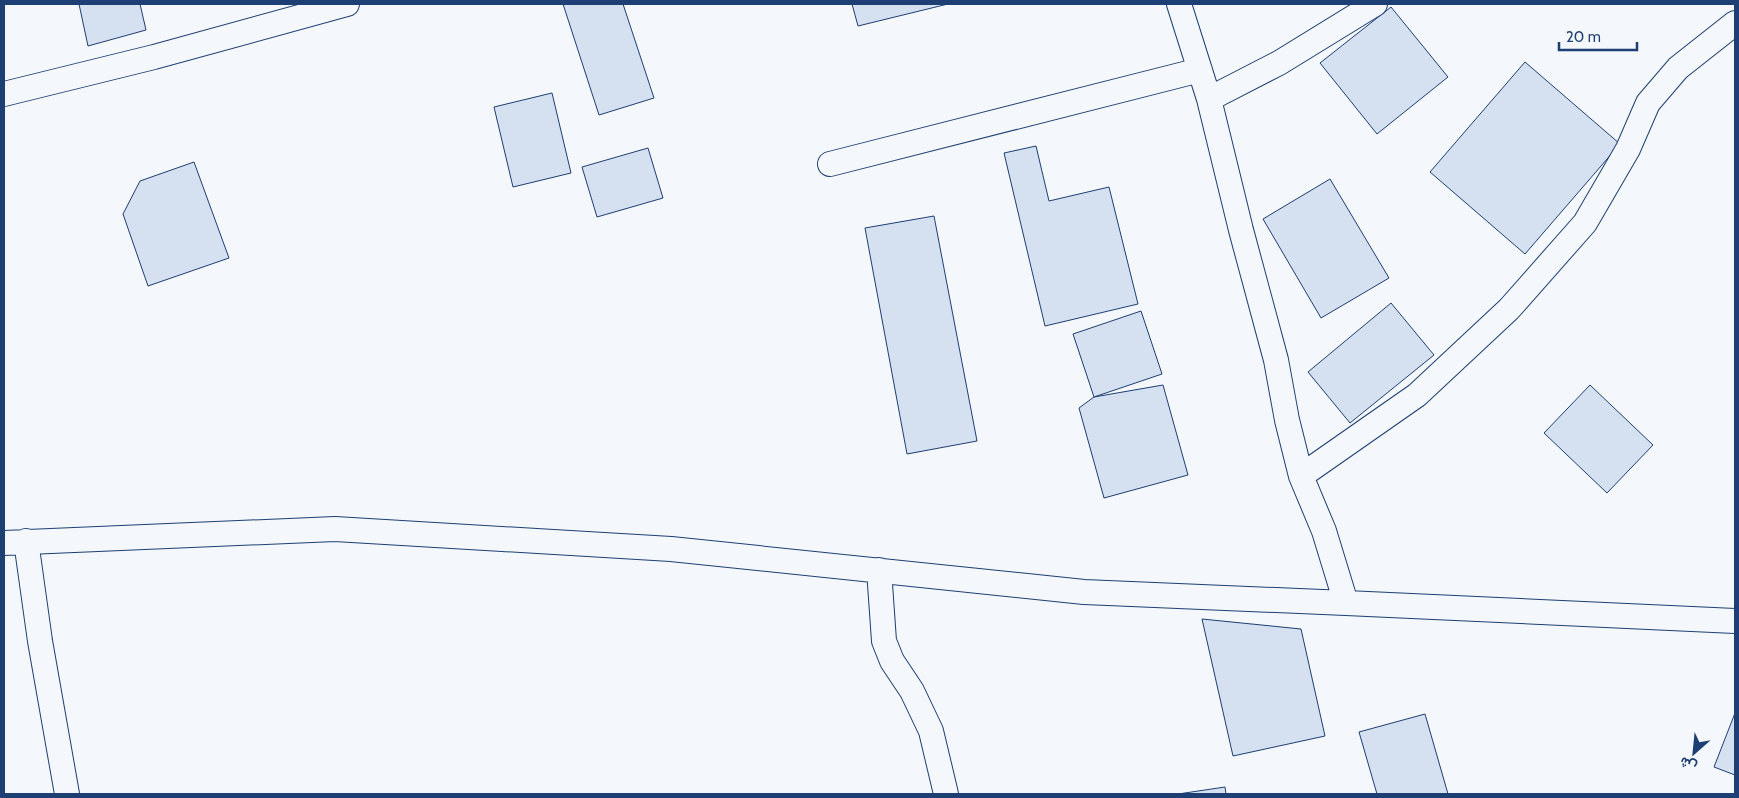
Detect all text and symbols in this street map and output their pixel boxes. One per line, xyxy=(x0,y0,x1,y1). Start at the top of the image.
scale bar xyxy=(1559,20,1636,52)
text: 20 m xyxy=(1566,28,1601,46)
north arrow xyxy=(1669,728,1719,778)
text: ش xyxy=(1676,753,1700,776)

